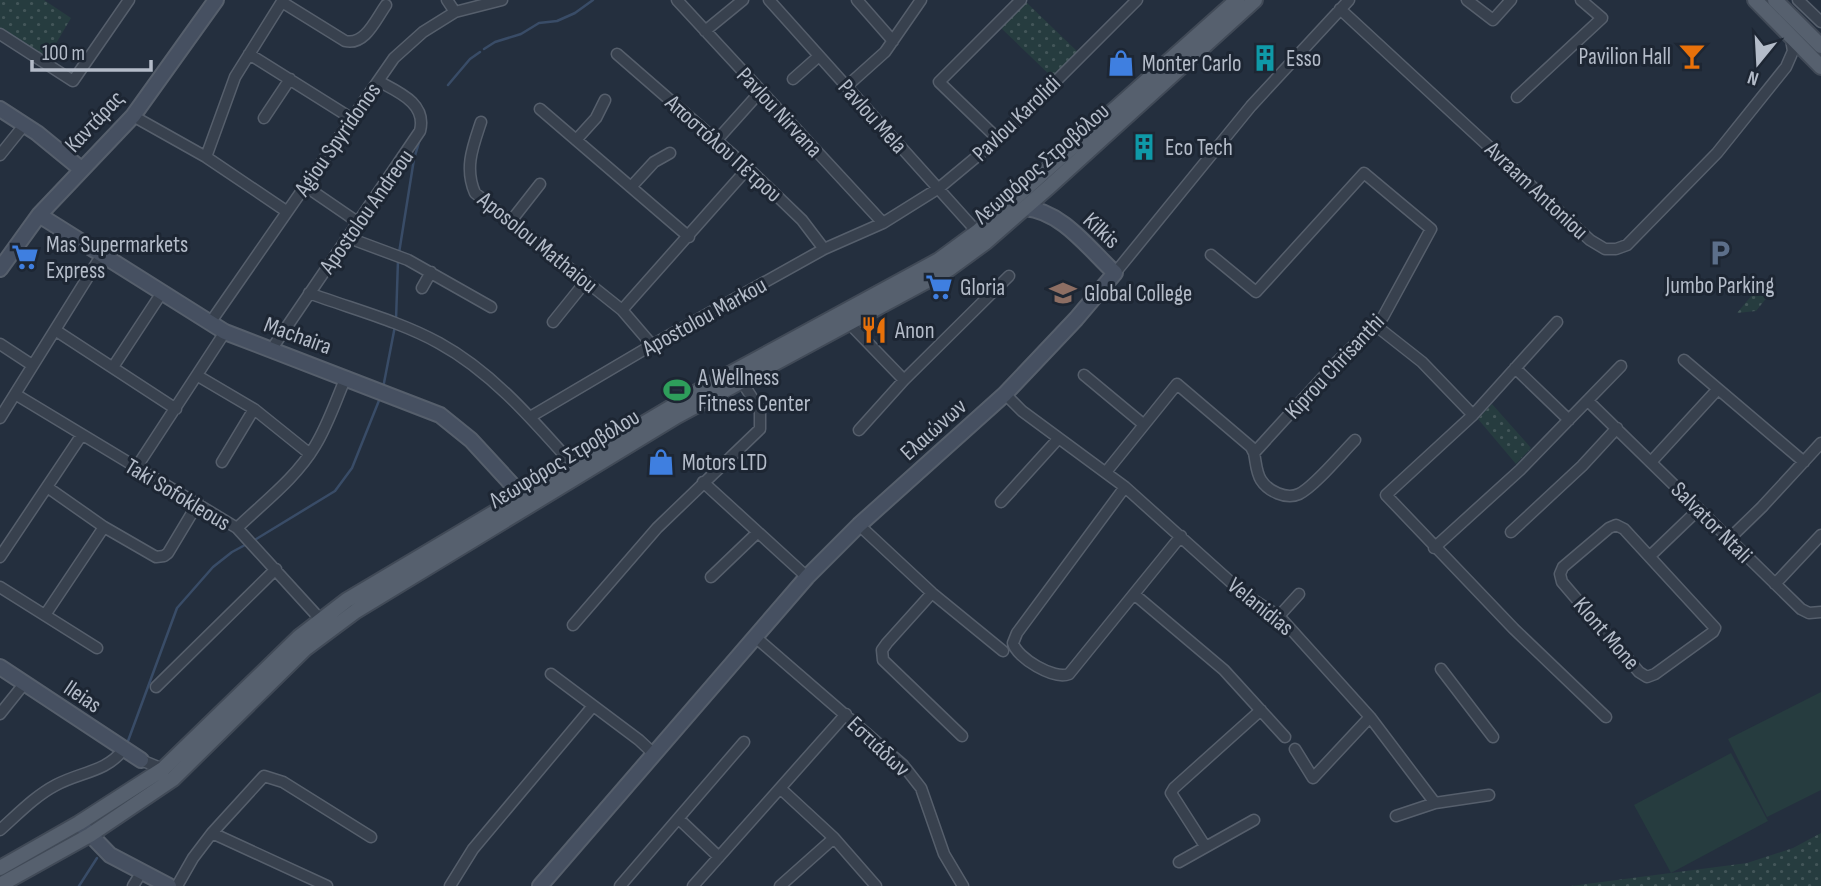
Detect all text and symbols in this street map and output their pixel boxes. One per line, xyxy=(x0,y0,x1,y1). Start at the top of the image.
scale bar xyxy=(32,28,150,72)
north arrow xyxy=(1723,28,1793,98)
text: 100 m xyxy=(42,41,85,66)
bar icon: Pavilion Hall xyxy=(1677,41,1707,71)
building icon: Esso xyxy=(1250,43,1280,73)
place label: Pavilion Hall xyxy=(1579,43,1671,71)
place label: Esso xyxy=(1286,45,1321,73)
shop icon: Monter Carlo xyxy=(1106,48,1136,78)
place label: Monter Carlo xyxy=(1142,50,1242,78)
street label: Pavlou Nirvana xyxy=(730,62,828,164)
text: N xyxy=(1745,65,1762,90)
street label: Pavlou Karolidi xyxy=(967,70,1067,168)
street label: Pavlou Mela xyxy=(832,74,913,160)
street label: Agiou Spyridonos xyxy=(288,77,387,203)
street label: Καντάρας xyxy=(59,85,130,159)
street label: Αποστόλου Πέτρου xyxy=(658,88,787,208)
street label: Λεωφόρος Στροβόλου xyxy=(967,97,1115,231)
building icon: Eco Tech xyxy=(1129,132,1159,162)
place label: Eco Tech xyxy=(1165,134,1233,162)
street label: Avraam Antoniou xyxy=(1478,135,1594,246)
street label: Apostolou Andreou xyxy=(313,144,420,280)
street label: Aposolou Mathaiou xyxy=(471,185,603,300)
street label: Kilkis xyxy=(1077,207,1126,255)
place label: Mas Supermarkets Express xyxy=(46,231,188,285)
parking icon: Jumbo Parking xyxy=(1705,238,1735,268)
supermarket icon: Mas Supermarkets Express xyxy=(10,242,40,272)
street label: Apostolou Markou xyxy=(637,271,772,363)
supermarket icon: Gloria xyxy=(924,272,954,302)
place label: Jumbo Parking xyxy=(1665,272,1774,300)
place label: Gloria xyxy=(960,274,1005,302)
school or university icon: Global College xyxy=(1048,278,1078,308)
place label: Global College xyxy=(1084,280,1192,308)
street label: Kiprou Chrisanthi xyxy=(1279,308,1390,425)
street label: Machaira xyxy=(260,311,335,361)
restaurant icon: Anon xyxy=(859,315,889,345)
place label: Anon xyxy=(894,317,935,345)
place label: A Wellness Fitness Center xyxy=(697,364,811,418)
sports icon: A Wellness Fitness Center xyxy=(662,375,692,405)
street label: Ελαιώνων xyxy=(895,393,973,467)
street label: Λεωφόρος Στροβόλου xyxy=(483,403,645,515)
shop icon: Motors LTD xyxy=(646,447,676,477)
place label: Motors LTD xyxy=(682,449,767,477)
street label: Taki Sofokleous xyxy=(120,452,235,537)
street label: Salvator Ntali xyxy=(1665,476,1758,569)
street label: Velanidias xyxy=(1222,572,1299,642)
street label: Klont Mone xyxy=(1567,592,1645,676)
street label: Ileias xyxy=(58,674,107,719)
street label: Εστιάδων xyxy=(841,711,916,783)

